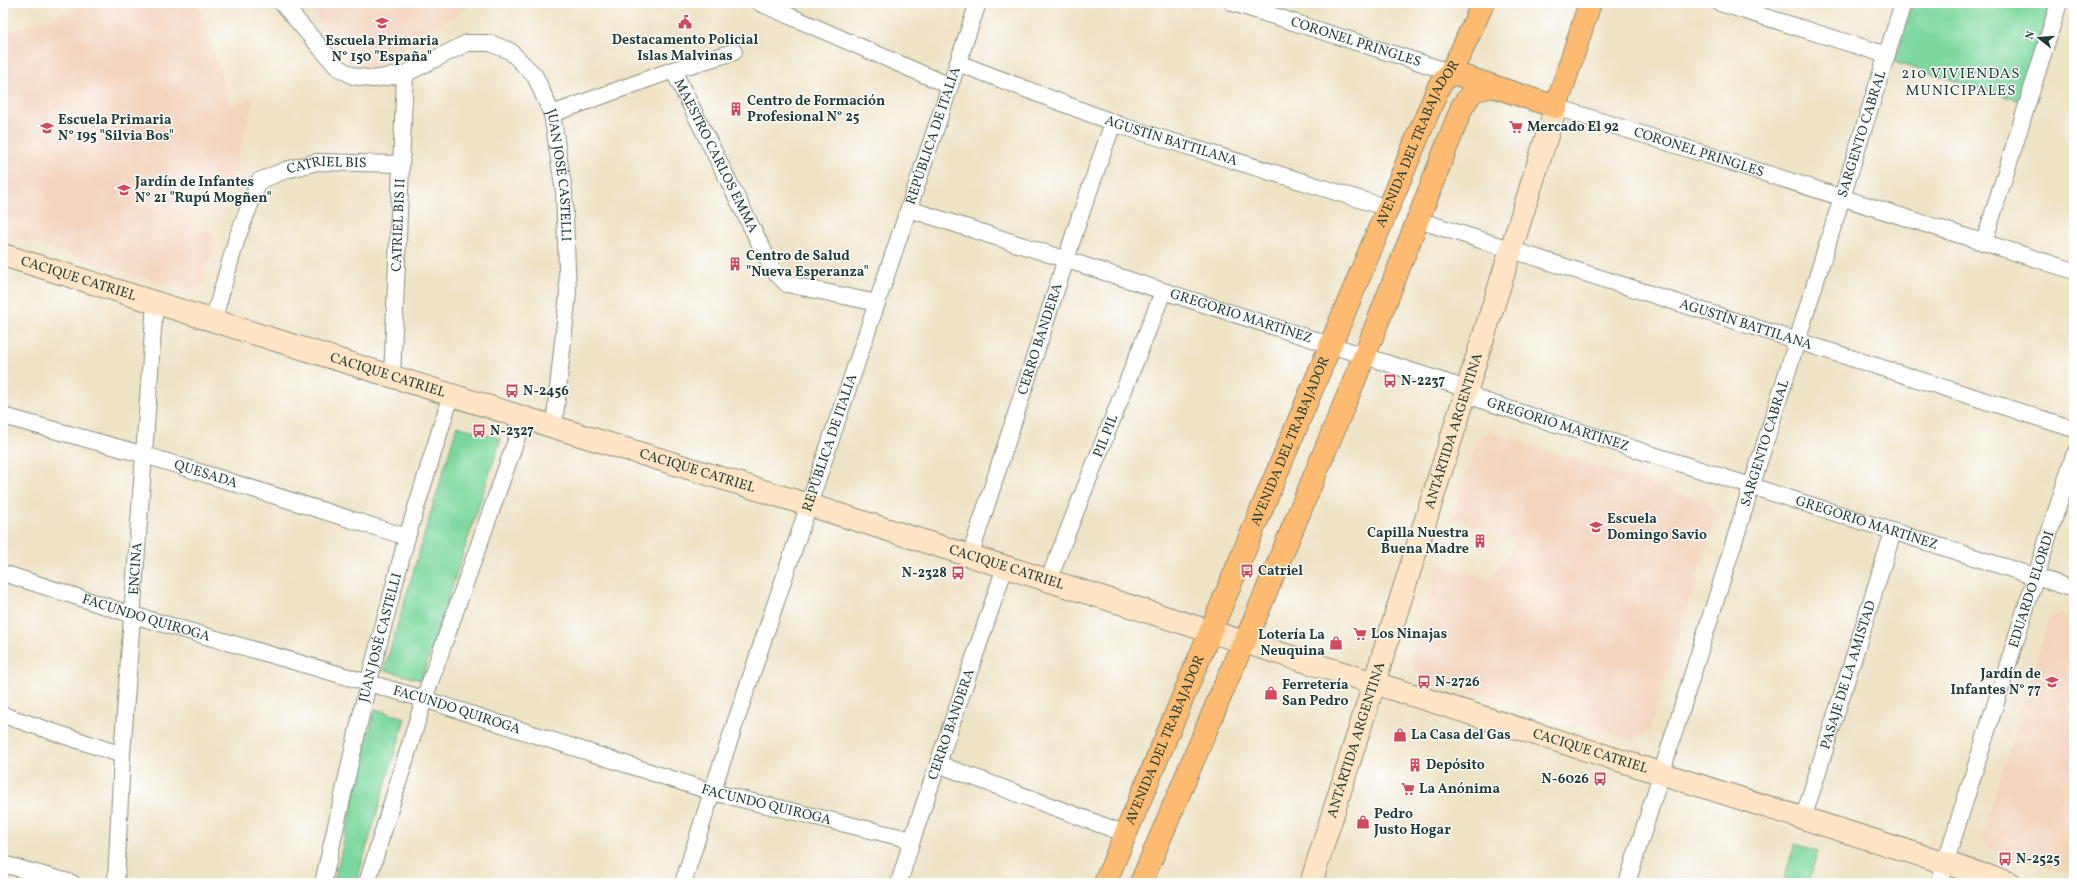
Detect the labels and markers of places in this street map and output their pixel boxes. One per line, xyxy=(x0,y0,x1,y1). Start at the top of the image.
public building icon: Destacamento Policial Islas Malvinas xyxy=(677,14,693,30)
school or university icon: Escuela Primaria N° 150 "España" xyxy=(374,15,390,31)
place label: Destacamento Policial Islas Malvinas xyxy=(612,31,758,66)
place label: Escuela Primaria N° 150 "España" xyxy=(325,32,439,67)
place label: Centro de Formación Profesional N° 25 xyxy=(747,92,885,127)
building icon: Centro de Formación Profesional N° 25 xyxy=(728,101,744,117)
place label: Escuela Primaria N° 195 "Silvia Bos" xyxy=(58,111,174,146)
place label: Mercado El 92 xyxy=(1527,118,1619,137)
supermarket icon: Mercado El 92 xyxy=(1508,119,1524,135)
school or university icon: Escuela Primaria N° 195 "Silvia Bos" xyxy=(39,120,55,136)
place label: Jardín de Infantes N° 21 "Rupú Mogñen" xyxy=(134,173,272,208)
school or university icon: Jardín de Infantes N° 21 "Rupú Mogñen" xyxy=(116,182,132,198)
place label: Centro de Salud "Nueva Esperanza" xyxy=(746,247,869,282)
building icon: Centro de Salud "Nueva Esperanza" xyxy=(727,256,743,272)
place label: N-2237 xyxy=(1401,372,1446,391)
bus stop icon: N-2237 xyxy=(1382,373,1398,389)
place label: N-2456 xyxy=(523,382,569,401)
bus stop icon: N-2456 xyxy=(504,383,520,399)
place label: N-2327 xyxy=(490,422,534,441)
bus stop icon: N-2327 xyxy=(471,423,487,439)
place label: Escuela Domingo Savio xyxy=(1607,510,1707,545)
school or university icon: Escuela Domingo Savio xyxy=(1588,519,1604,535)
place label: Capilla Nuestra Buena Madre xyxy=(1367,524,1469,559)
building icon: Capilla Nuestra Buena Madre xyxy=(1472,533,1488,549)
place label: Catriel xyxy=(1258,562,1303,581)
bus stop icon: Catriel xyxy=(1239,563,1255,579)
place label: N-2328 xyxy=(902,564,947,583)
bus stop icon: N-2328 xyxy=(950,565,966,581)
place label: Los Ninajas xyxy=(1371,625,1447,644)
place label: Lotería La Neuquina xyxy=(1258,626,1325,661)
supermarket icon: Los Ninajas xyxy=(1352,626,1368,642)
shop icon: Lotería La Neuquina xyxy=(1328,635,1344,651)
place label: Jardín de Infantes N° 77 xyxy=(1950,665,2041,700)
place label: N-2726 xyxy=(1435,673,1480,692)
bus stop icon: N-2726 xyxy=(1416,674,1432,690)
school or university icon: Jardín de Infantes N° 77 xyxy=(2044,674,2060,690)
place label: Ferretería San Pedro xyxy=(1282,676,1349,711)
shop icon: Ferretería San Pedro xyxy=(1263,685,1279,701)
place label: La Casa del Gas xyxy=(1411,726,1511,745)
shop icon: La Casa del Gas xyxy=(1392,727,1408,743)
place label: Depósito xyxy=(1426,756,1485,775)
building icon: Depósito xyxy=(1407,757,1423,773)
place label: N-6026 xyxy=(1541,770,1589,789)
bus stop icon: N-6026 xyxy=(1592,771,1608,787)
place label: La Anónima xyxy=(1419,780,1500,799)
supermarket icon: La Anónima xyxy=(1400,781,1416,797)
place label: Pedro Justo Hogar xyxy=(1373,805,1451,840)
shop icon: Pedro Justo Hogar xyxy=(1355,814,1371,830)
place label: N-2525 xyxy=(2016,850,2060,869)
bus stop icon: N-2525 xyxy=(1997,851,2013,867)

